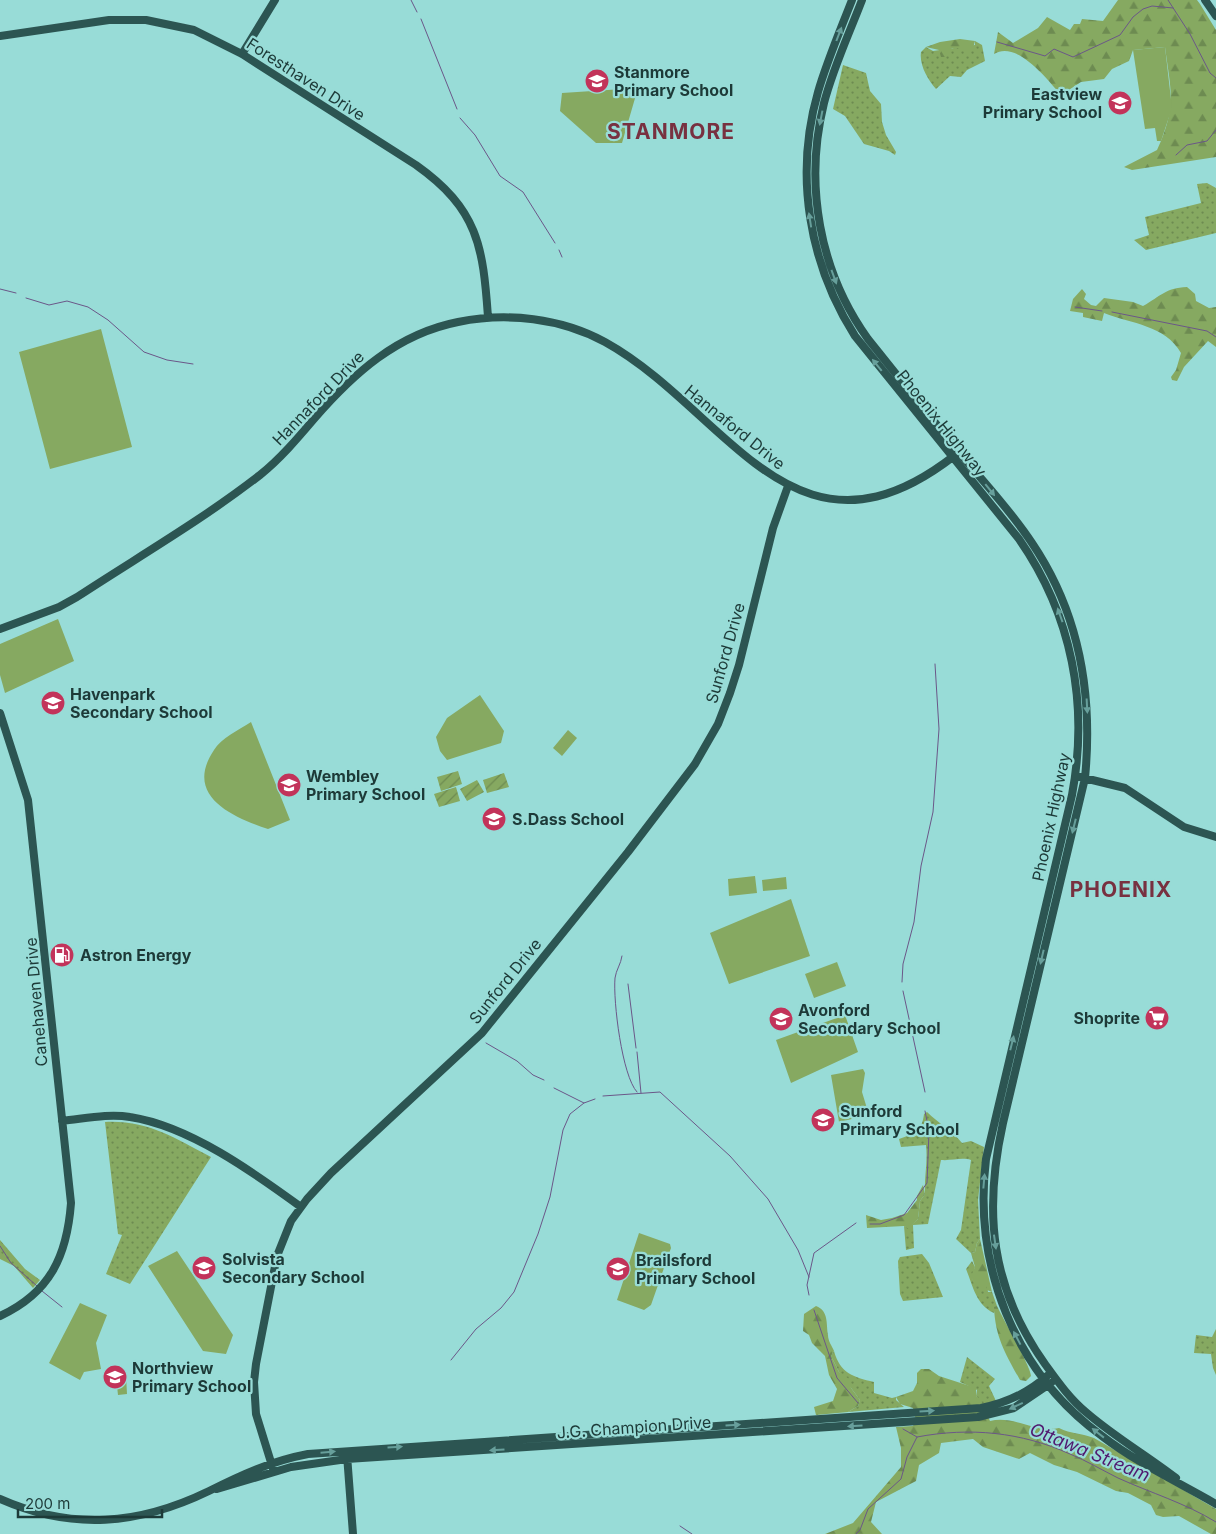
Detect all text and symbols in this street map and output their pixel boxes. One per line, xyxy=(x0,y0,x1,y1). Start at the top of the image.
one-way arrow xyxy=(835,26,843,41)
street label: Foresthaven Drive xyxy=(243,33,369,125)
place label: Stanmore Primary School xyxy=(614,62,733,100)
school or university icon: Stanmore Primary School xyxy=(584,68,610,94)
place label: Eastview Primary School xyxy=(983,84,1102,122)
school or university icon: Eastview Primary School xyxy=(1107,90,1133,116)
one-way arrow xyxy=(817,110,825,125)
district label: STANMORE xyxy=(607,119,735,144)
one-way arrow xyxy=(806,212,814,228)
one-way arrow xyxy=(831,270,838,285)
street label: Hannaford Drive xyxy=(268,347,368,449)
one-way arrow xyxy=(872,359,883,372)
street label: Phoenix Highway xyxy=(893,366,991,480)
street label: Hannaford Drive xyxy=(681,380,789,474)
one-way arrow xyxy=(985,483,996,496)
street label: Sunford Drive xyxy=(701,600,749,706)
one-way arrow xyxy=(1056,608,1063,623)
place label: Havenpark Secondary School xyxy=(70,684,213,722)
school or university icon: Havenpark Secondary School xyxy=(40,690,66,716)
one-way arrow xyxy=(1084,698,1092,714)
street label: Phoenix Highway xyxy=(1028,751,1074,883)
place label: Wembley Primary School xyxy=(306,766,425,804)
school or university icon: Wembley Primary School xyxy=(276,772,302,798)
school or university icon: S.Dass School xyxy=(481,806,507,832)
place label: S.Dass School xyxy=(512,809,624,829)
one-way arrow xyxy=(1070,819,1078,834)
district label: PHOENIX xyxy=(1070,877,1172,902)
street label: Sunford Drive xyxy=(465,934,545,1028)
street label: Canehaven Drive xyxy=(20,937,52,1067)
fuel station icon: Astron Energy xyxy=(49,942,75,968)
place label: Astron Energy xyxy=(80,945,192,965)
one-way arrow xyxy=(1038,949,1046,964)
place label: Avonford Secondary School xyxy=(798,1000,941,1038)
supermarket icon: Shoprite xyxy=(1144,1005,1170,1031)
school or university icon: Avonford Secondary School xyxy=(768,1006,794,1032)
place label: Shoprite xyxy=(1073,1008,1140,1028)
one-way arrow xyxy=(1008,1036,1016,1051)
place label: Sunford Primary School xyxy=(840,1101,959,1139)
school or university icon: Sunford Primary School xyxy=(810,1107,836,1133)
one-way arrow xyxy=(980,1173,988,1189)
one-way arrow xyxy=(991,1235,999,1251)
place label: Solvista Secondary School xyxy=(222,1249,365,1287)
place label: Brailsford Primary School xyxy=(636,1250,755,1288)
school or university icon: Solvista Secondary School xyxy=(191,1255,217,1281)
school or university icon: Brailsford Primary School xyxy=(605,1256,631,1282)
one-way arrow xyxy=(1013,1331,1022,1345)
place label: Northview Primary School xyxy=(132,1358,251,1396)
school or university icon: Northview Primary School xyxy=(102,1364,128,1390)
one-way arrow xyxy=(1009,1403,1023,1411)
one-way arrow xyxy=(919,1407,935,1415)
street label: J.G. Champion Drive xyxy=(556,1412,712,1442)
water label: Ottawa Stream xyxy=(1027,1418,1153,1486)
one-way arrow xyxy=(725,1421,741,1429)
one-way arrow xyxy=(847,1423,863,1431)
one-way arrow xyxy=(1092,1428,1105,1439)
one-way arrow xyxy=(388,1443,404,1451)
one-way arrow xyxy=(488,1446,504,1454)
one-way arrow xyxy=(321,1448,337,1456)
scale bar xyxy=(18,1486,161,1518)
text: 200 m xyxy=(25,1494,70,1513)

